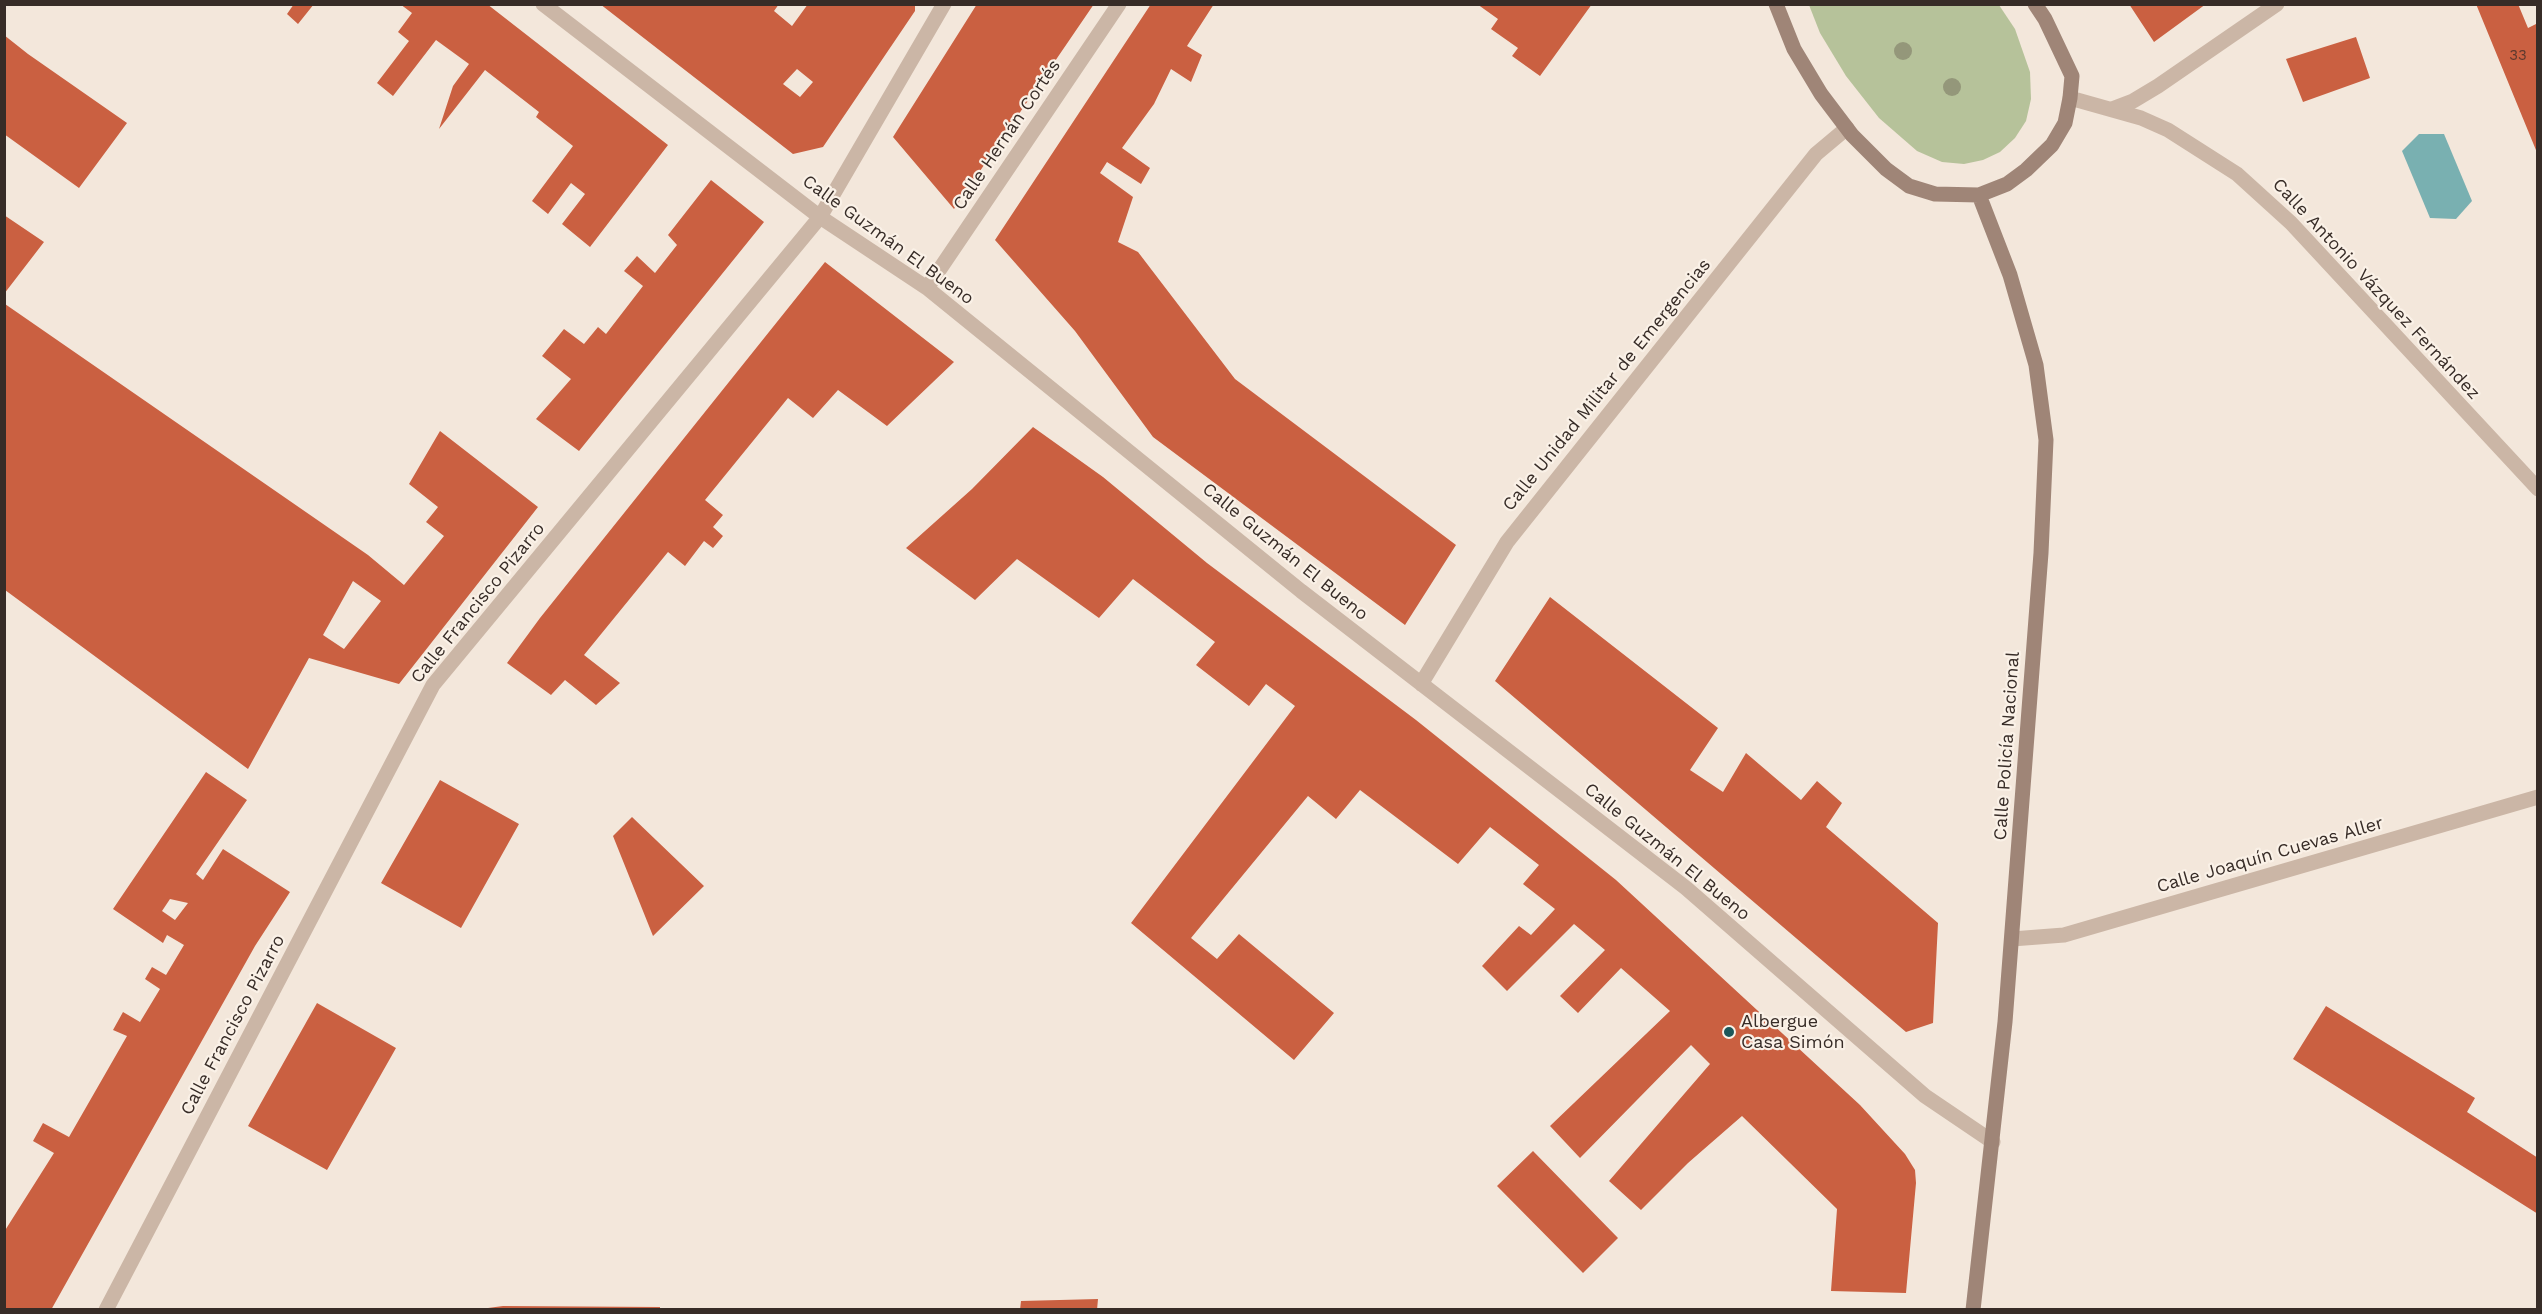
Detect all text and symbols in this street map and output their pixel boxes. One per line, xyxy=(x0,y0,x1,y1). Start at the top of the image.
house number: 33 xyxy=(2509,47,2527,65)
street label: Calle Hernán Cortés xyxy=(949,56,1065,214)
street label: Calle Guzmán El Bueno xyxy=(798,170,978,310)
street label: Calle Antonio Vázquez Fernández xyxy=(2268,174,2484,404)
street label: Calle Unidad Militar de Emergencias xyxy=(1498,254,1716,516)
street label: Calle Guzmán El Bueno xyxy=(1198,479,1372,625)
street label: Calle Francisco Pizarro xyxy=(406,518,550,688)
street label: Calle Policía Nacional xyxy=(1990,651,2024,841)
street label: Calle Guzmán El Bueno xyxy=(1580,779,1754,925)
street label: Calle Joaquín Cuevas Aller xyxy=(2154,812,2386,898)
street label: Calle Francisco Pizarro xyxy=(176,931,290,1119)
place label: Albergue Casa Simón xyxy=(1741,1011,1845,1054)
marker: Albergue Casa Simón xyxy=(1722,1025,1736,1039)

